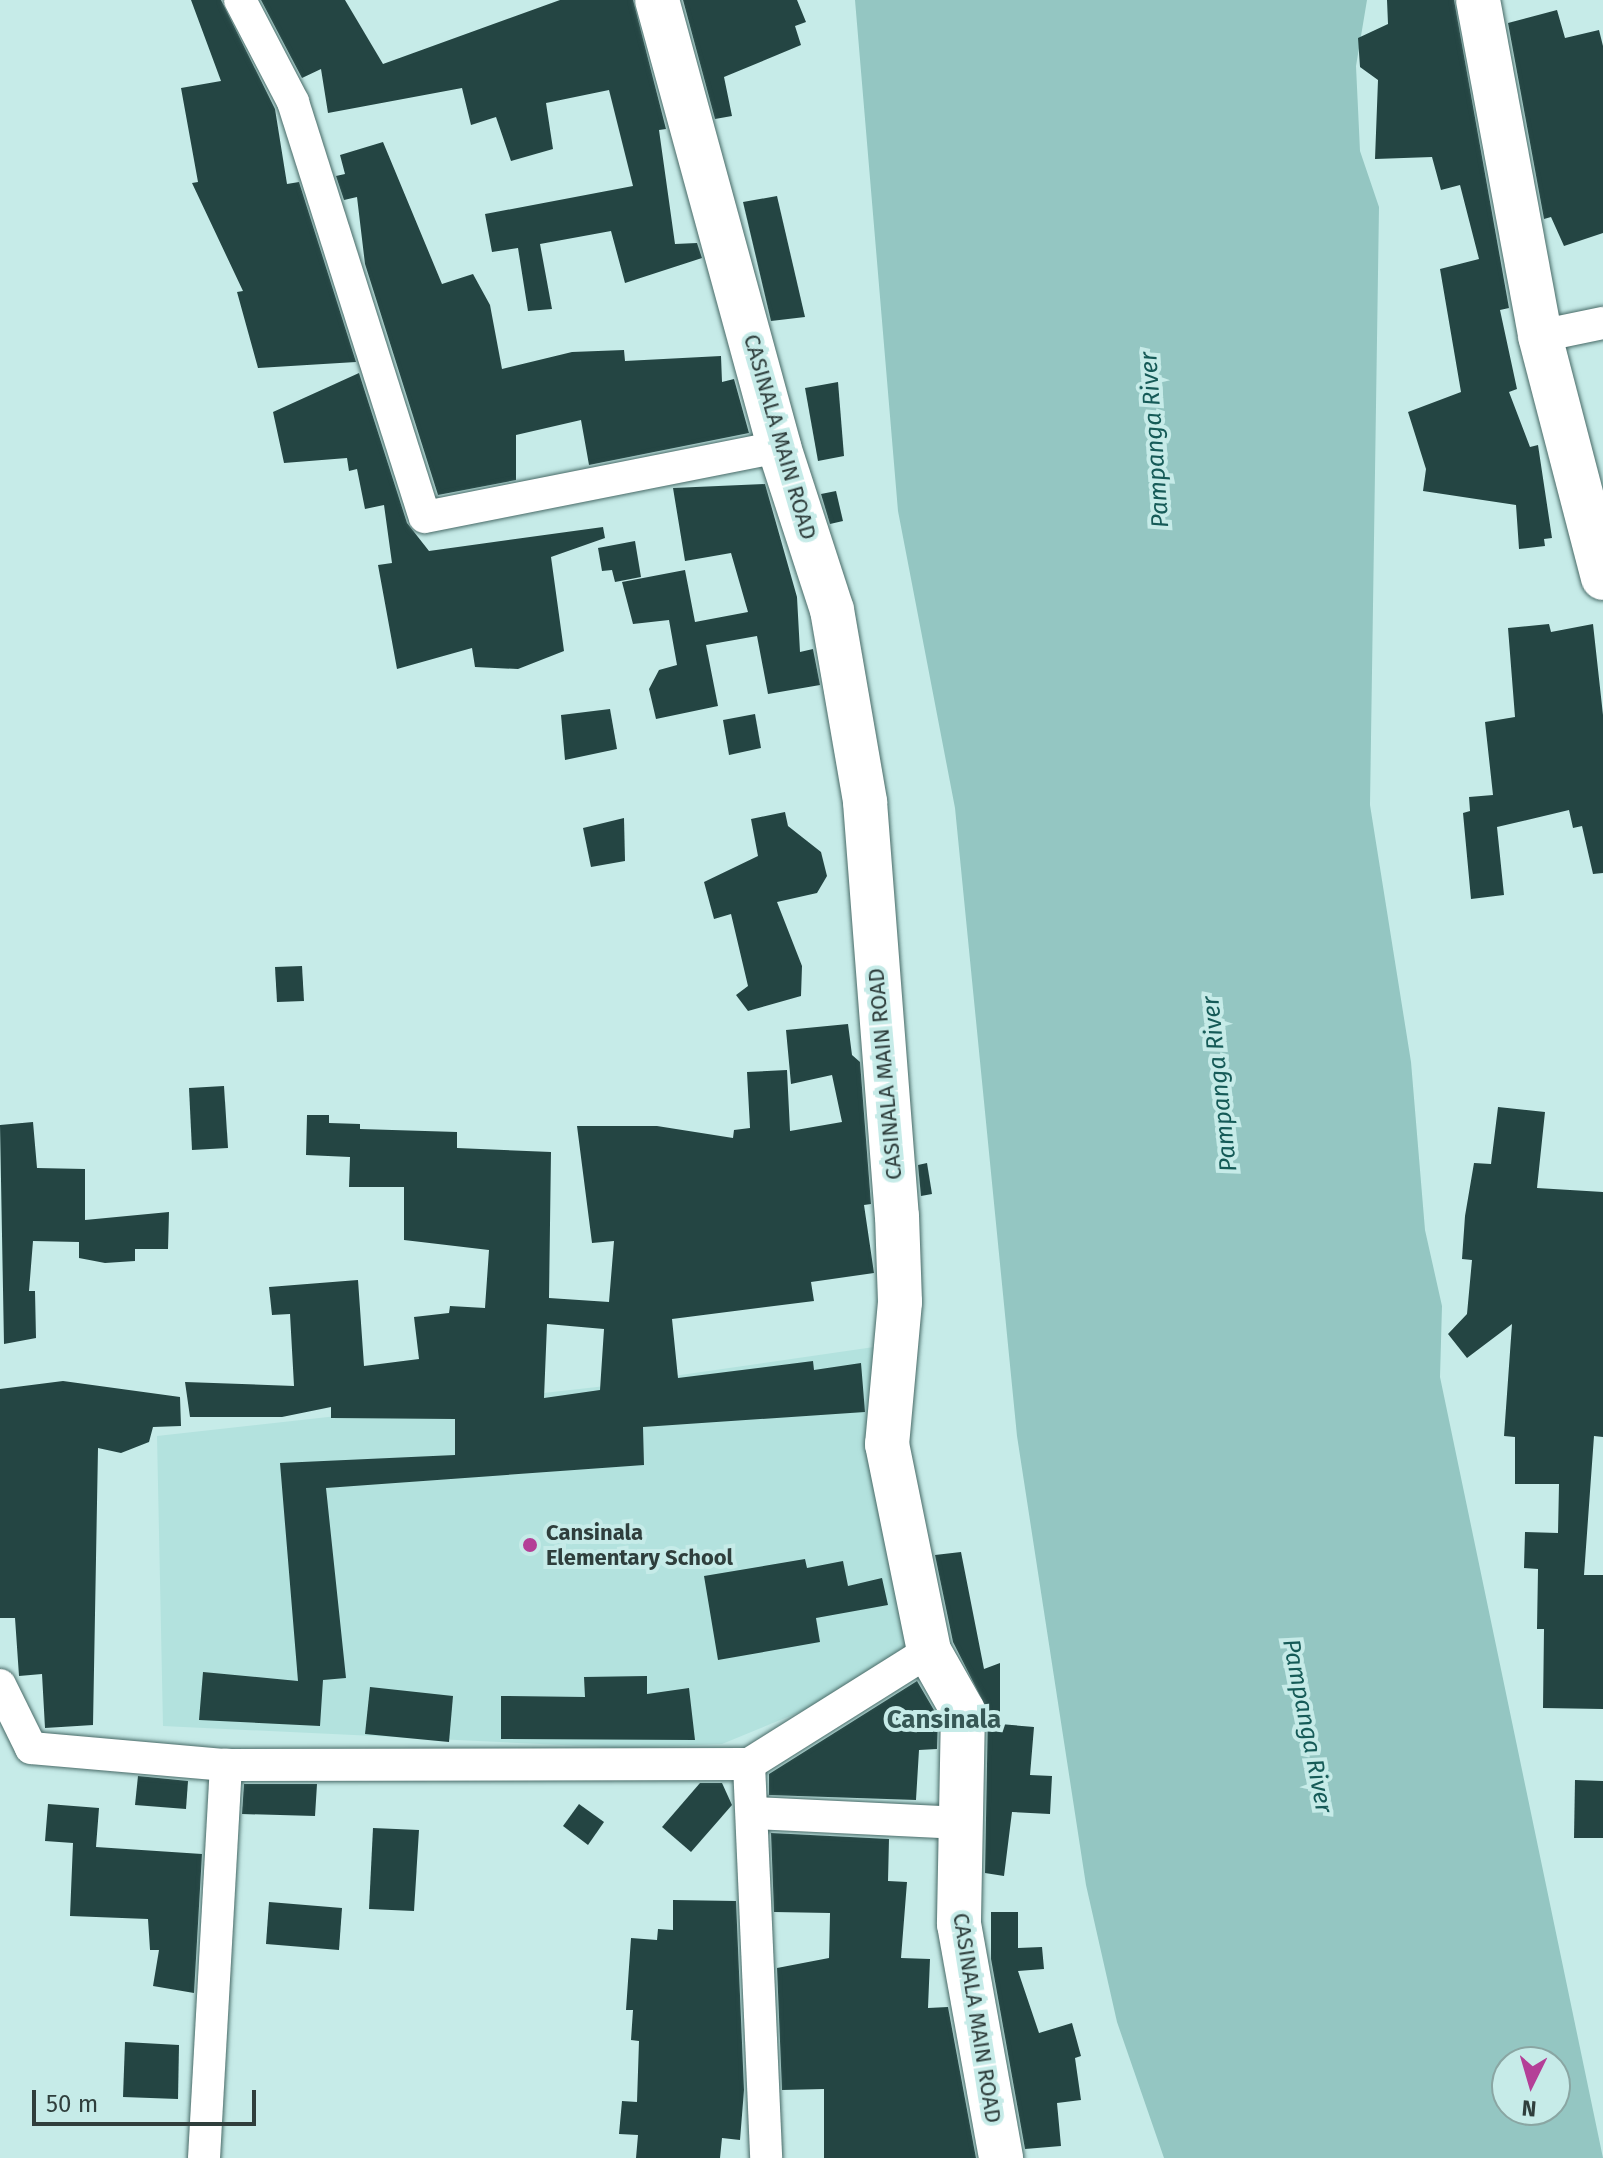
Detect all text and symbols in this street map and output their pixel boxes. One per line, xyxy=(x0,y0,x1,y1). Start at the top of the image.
street label: CASINALA MAIN ROAD xyxy=(738,331,822,543)
water label: Pampanga River xyxy=(1134,351,1176,529)
street label: CASINALA MAIN ROAD xyxy=(863,967,907,1181)
water label: Pampanga River xyxy=(1196,995,1244,1173)
place label: Cansinala Elementary School xyxy=(546,1519,733,1570)
marker: Cansinala Elementary School xyxy=(521,1536,539,1554)
water label: Pampanga River xyxy=(1276,1637,1338,1815)
district label: Cansinala xyxy=(887,1704,1001,1736)
street label: CASINALA MAIN ROAD xyxy=(947,1911,1007,2125)
north arrow xyxy=(1491,2046,1571,2126)
scale bar xyxy=(36,2074,260,2124)
text: 50 m xyxy=(46,2090,98,2118)
text: N xyxy=(1521,2094,1537,2122)

